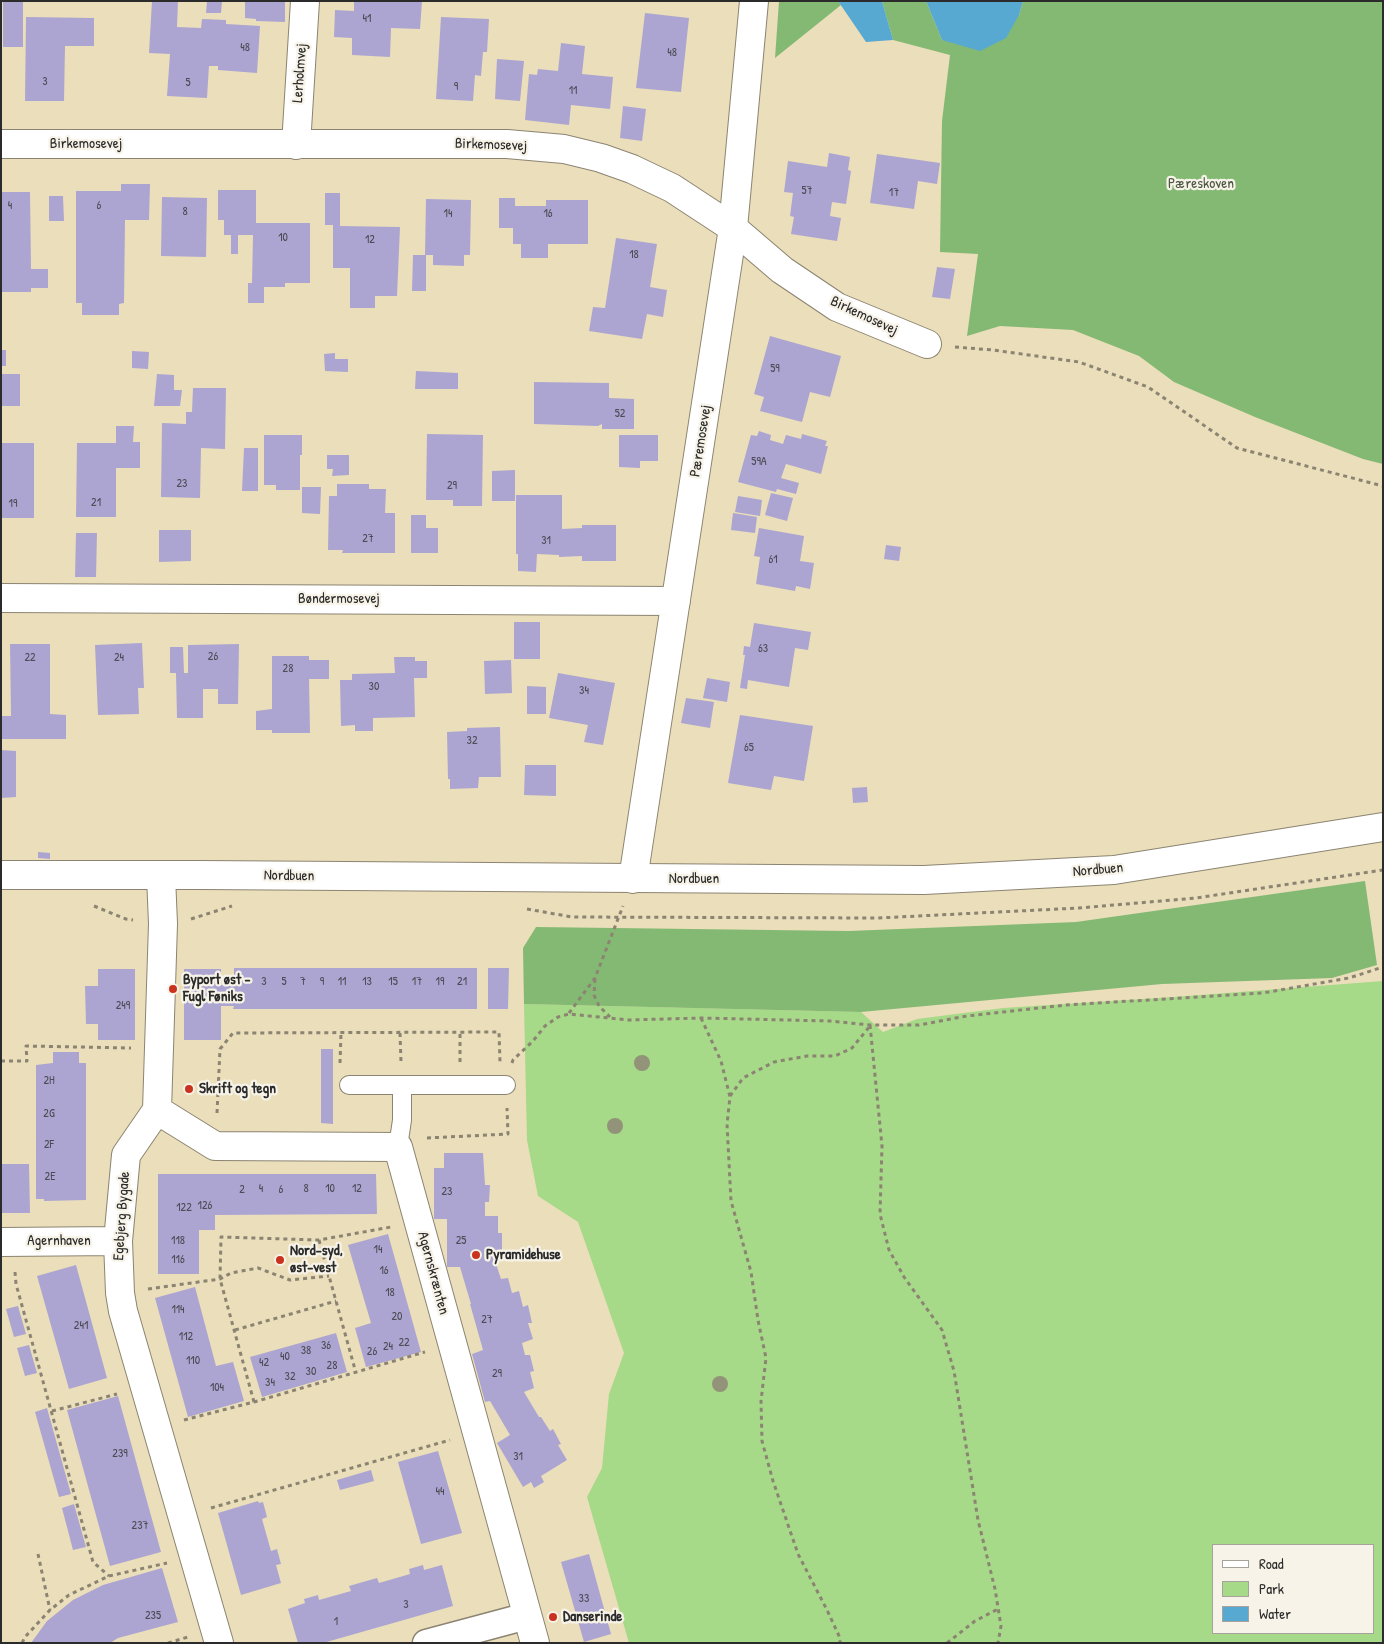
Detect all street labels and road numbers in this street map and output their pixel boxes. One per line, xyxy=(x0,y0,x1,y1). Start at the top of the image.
street label: Lerholmvej xyxy=(289,43,311,103)
street label: Birkemosevej xyxy=(50,135,122,153)
street label: Birkemosevej xyxy=(454,135,528,155)
street label: Birkemosevej xyxy=(827,293,901,339)
street label: Pæremosevej xyxy=(686,404,716,478)
street label: Bøndermosevej xyxy=(298,590,380,608)
street label: Nordbuen xyxy=(1072,859,1124,881)
street label: Nordbuen xyxy=(264,867,314,885)
street label: Nordbuen xyxy=(669,870,719,888)
street label: Egebjerg Bygade xyxy=(110,1171,134,1261)
street label: Agernskrænten xyxy=(413,1230,453,1316)
street label: Agernhaven xyxy=(27,1232,91,1250)

